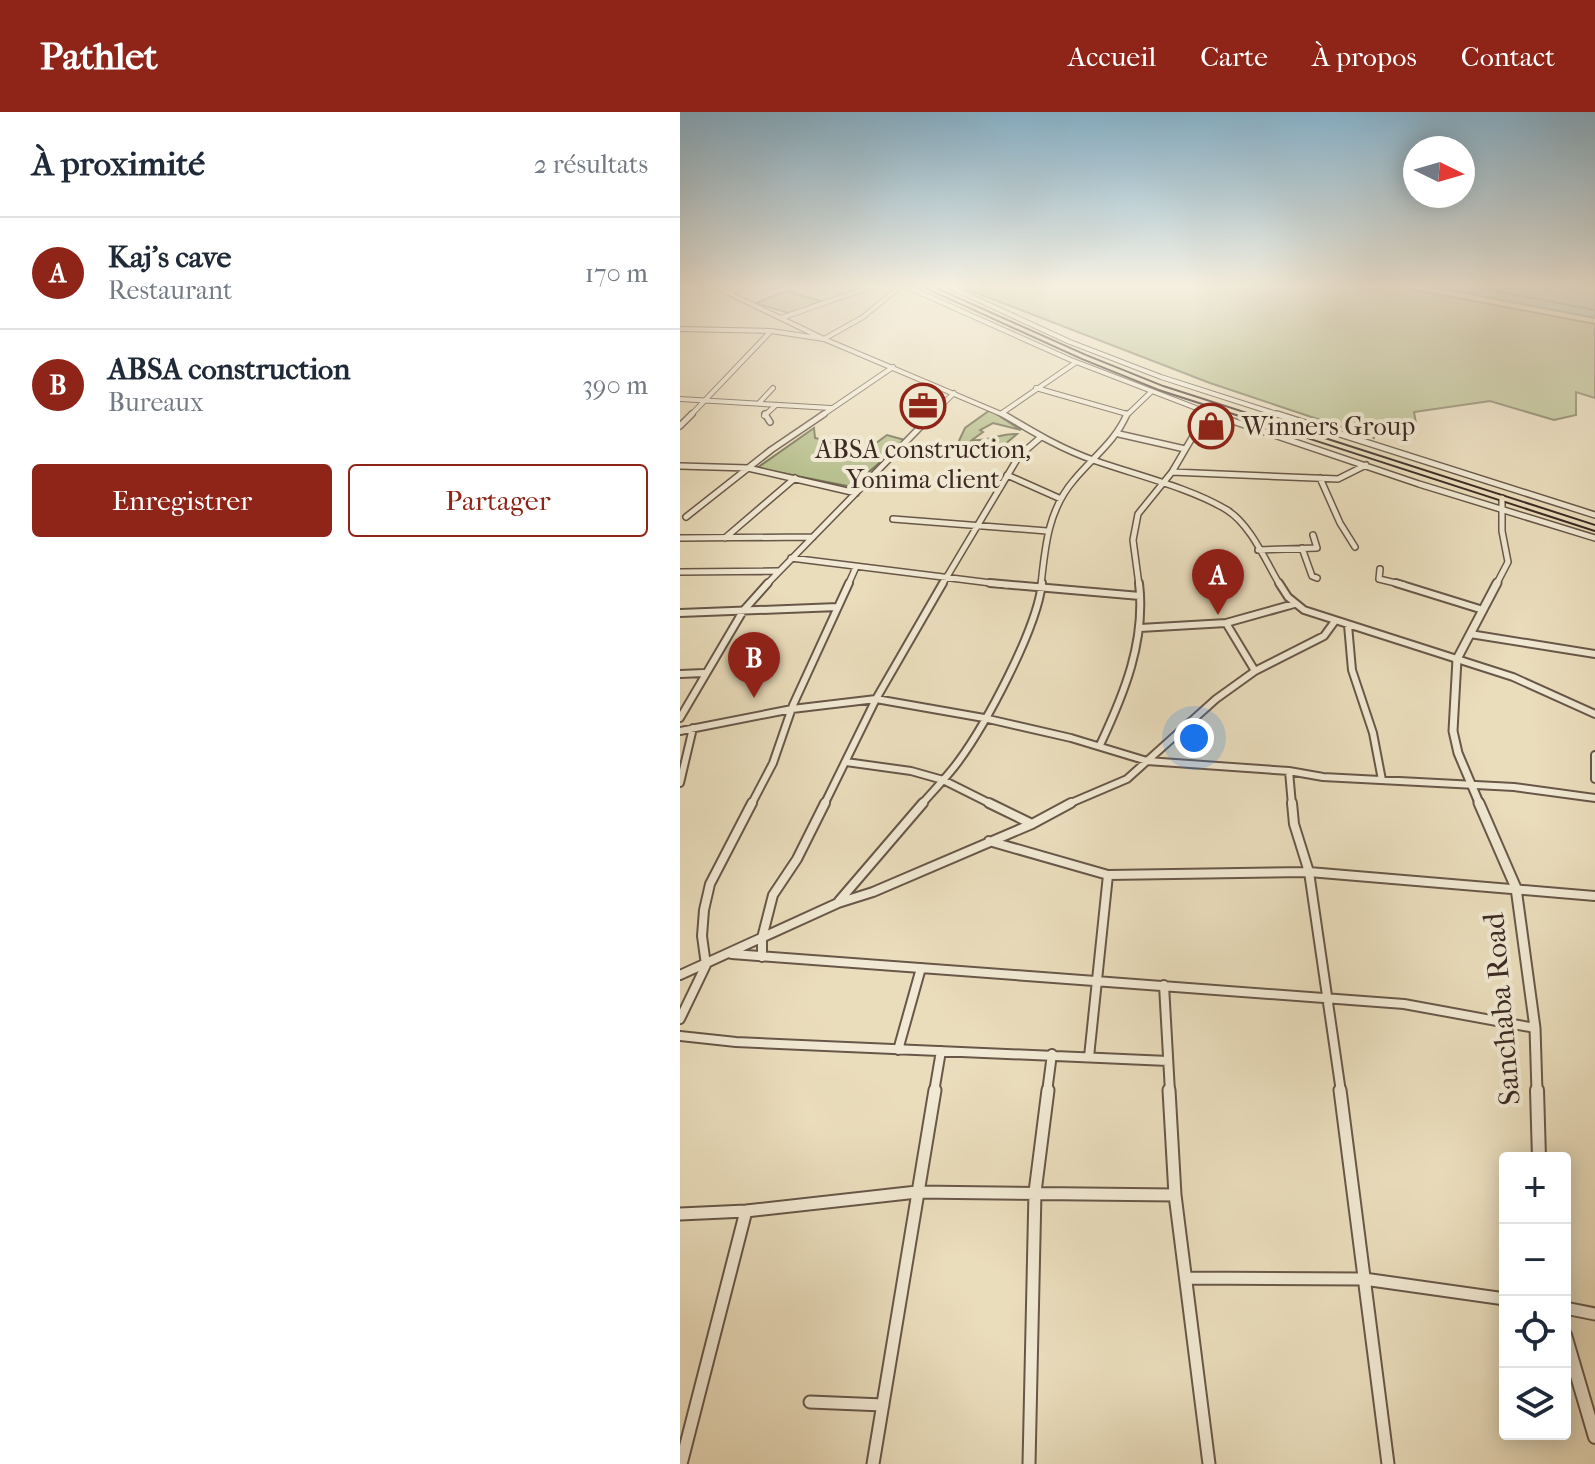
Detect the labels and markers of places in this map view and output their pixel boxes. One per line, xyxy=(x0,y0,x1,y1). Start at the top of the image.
office icon: ABSA construction, Yonima client xyxy=(899,382,947,430)
shop icon: Winners Group xyxy=(1187,402,1235,450)
place label: Winners Group xyxy=(1241,411,1415,442)
place label: ABSA construction, Yonima client xyxy=(814,434,1031,495)
pin: A xyxy=(1192,549,1244,615)
pin: B xyxy=(728,632,780,698)

